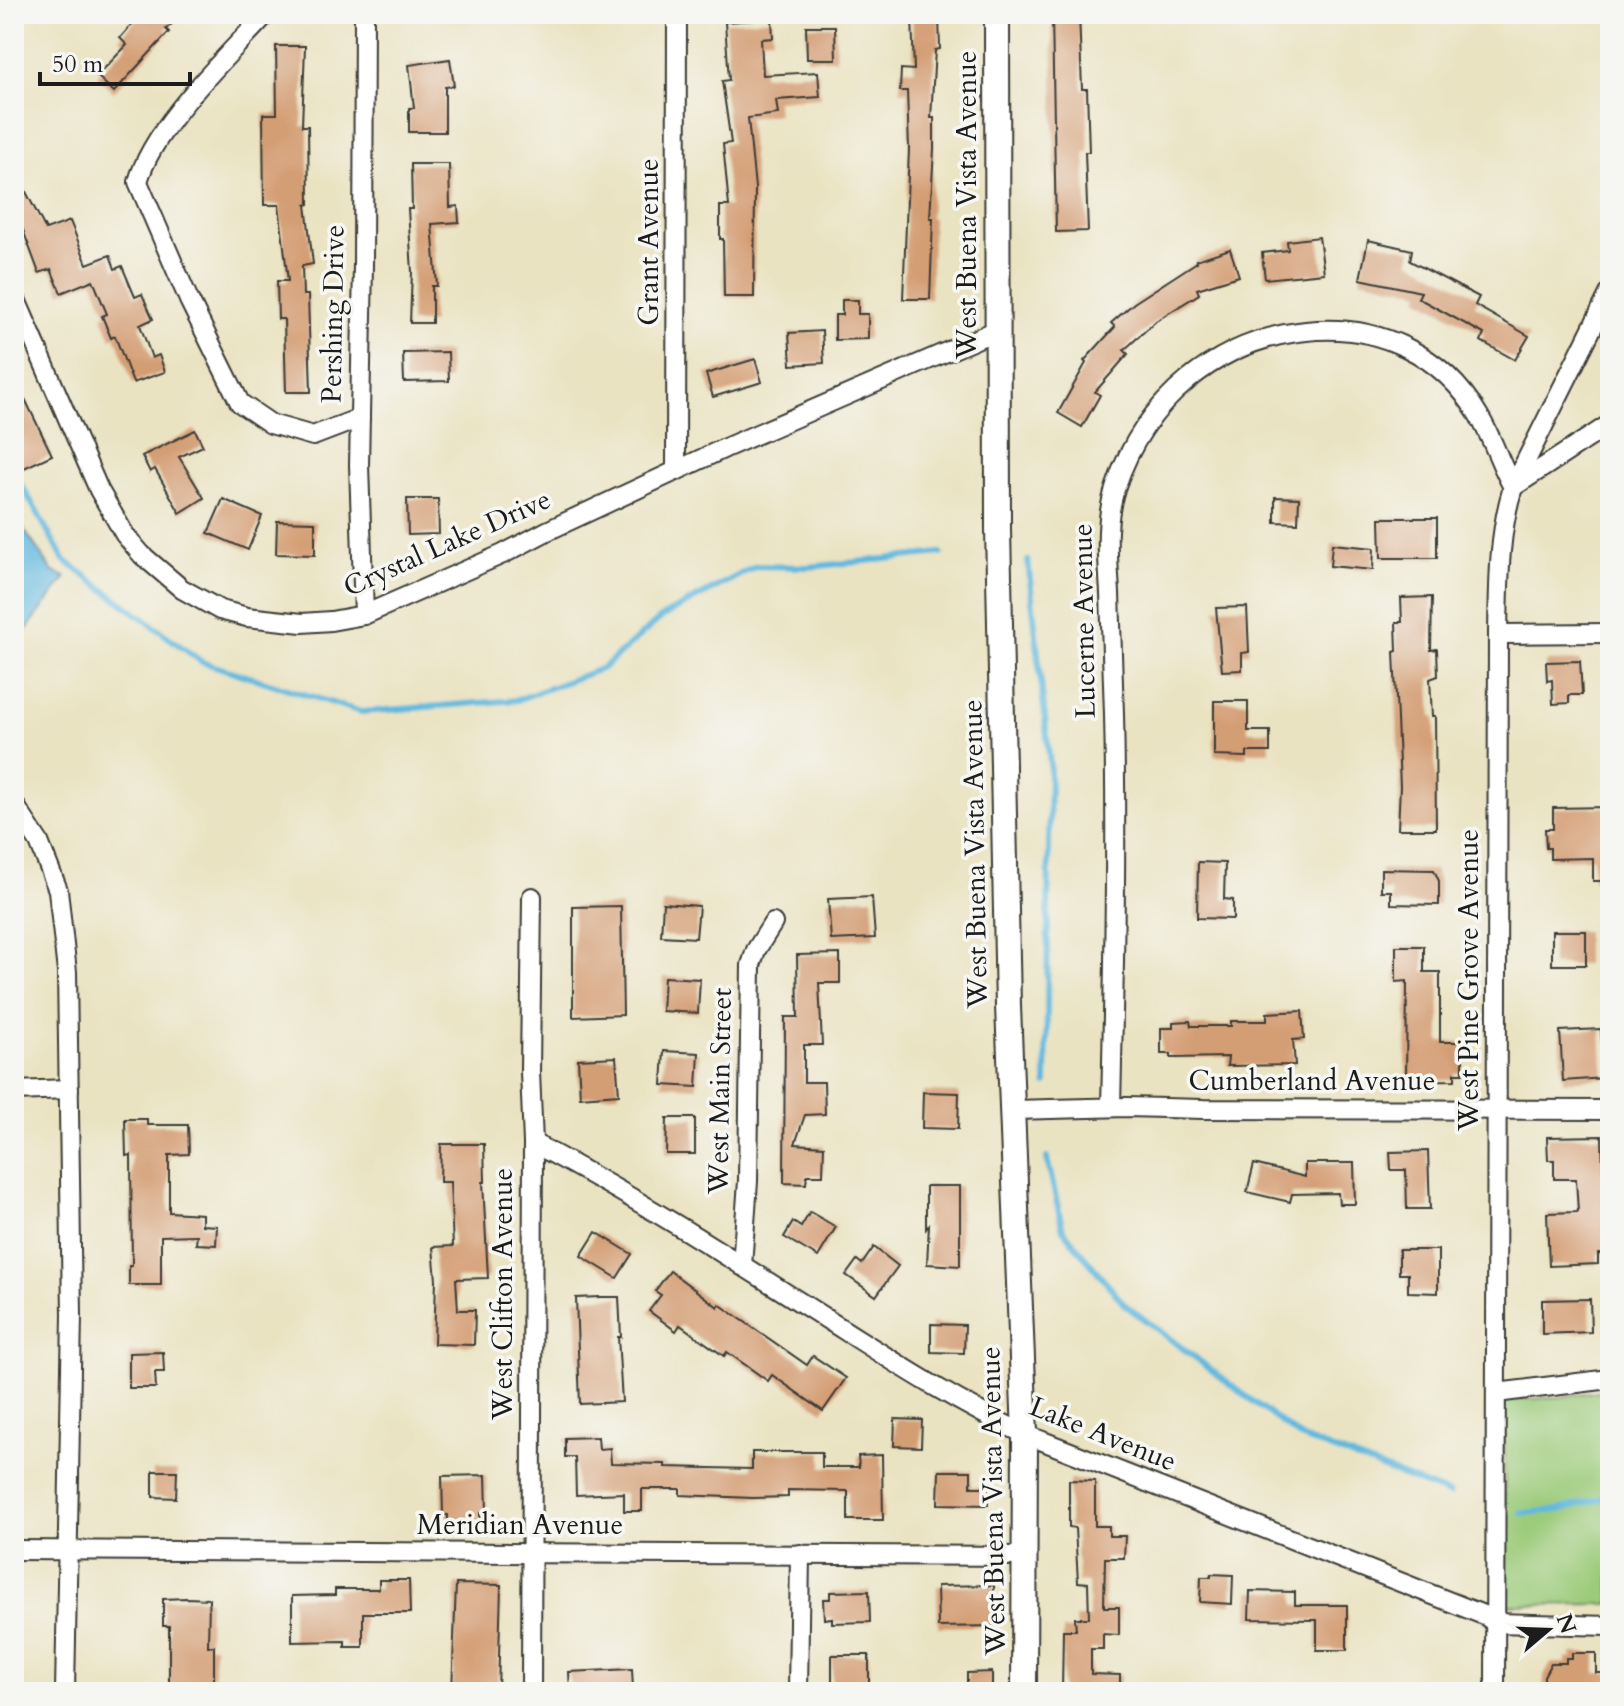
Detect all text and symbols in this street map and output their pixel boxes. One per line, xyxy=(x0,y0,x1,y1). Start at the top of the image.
scale bar xyxy=(40,36,190,86)
text: 50 m xyxy=(52,48,104,81)
street label: West Buena Vista Avenue xyxy=(948,50,986,361)
street label: Grant Avenue xyxy=(630,158,668,326)
street label: Pershing Drive xyxy=(312,224,354,404)
street label: Crystal Lake Drive xyxy=(337,480,557,606)
street label: Lucerne Avenue xyxy=(1063,523,1105,719)
street label: West Buena Vista Avenue xyxy=(953,699,997,1010)
street label: West Pine Grove Avenue xyxy=(1450,829,1488,1132)
street label: West Main Street xyxy=(699,987,741,1196)
street label: Cumberland Avenue xyxy=(1189,1062,1435,1100)
street label: West Clifton Avenue xyxy=(484,1168,522,1421)
street label: West Buena Vista Avenue xyxy=(971,1346,1015,1657)
street label: Lake Avenue xyxy=(1024,1387,1182,1481)
street label: Meridian Avenue xyxy=(417,1506,623,1544)
north arrow xyxy=(1508,1590,1588,1670)
text: N xyxy=(1549,1610,1583,1638)

